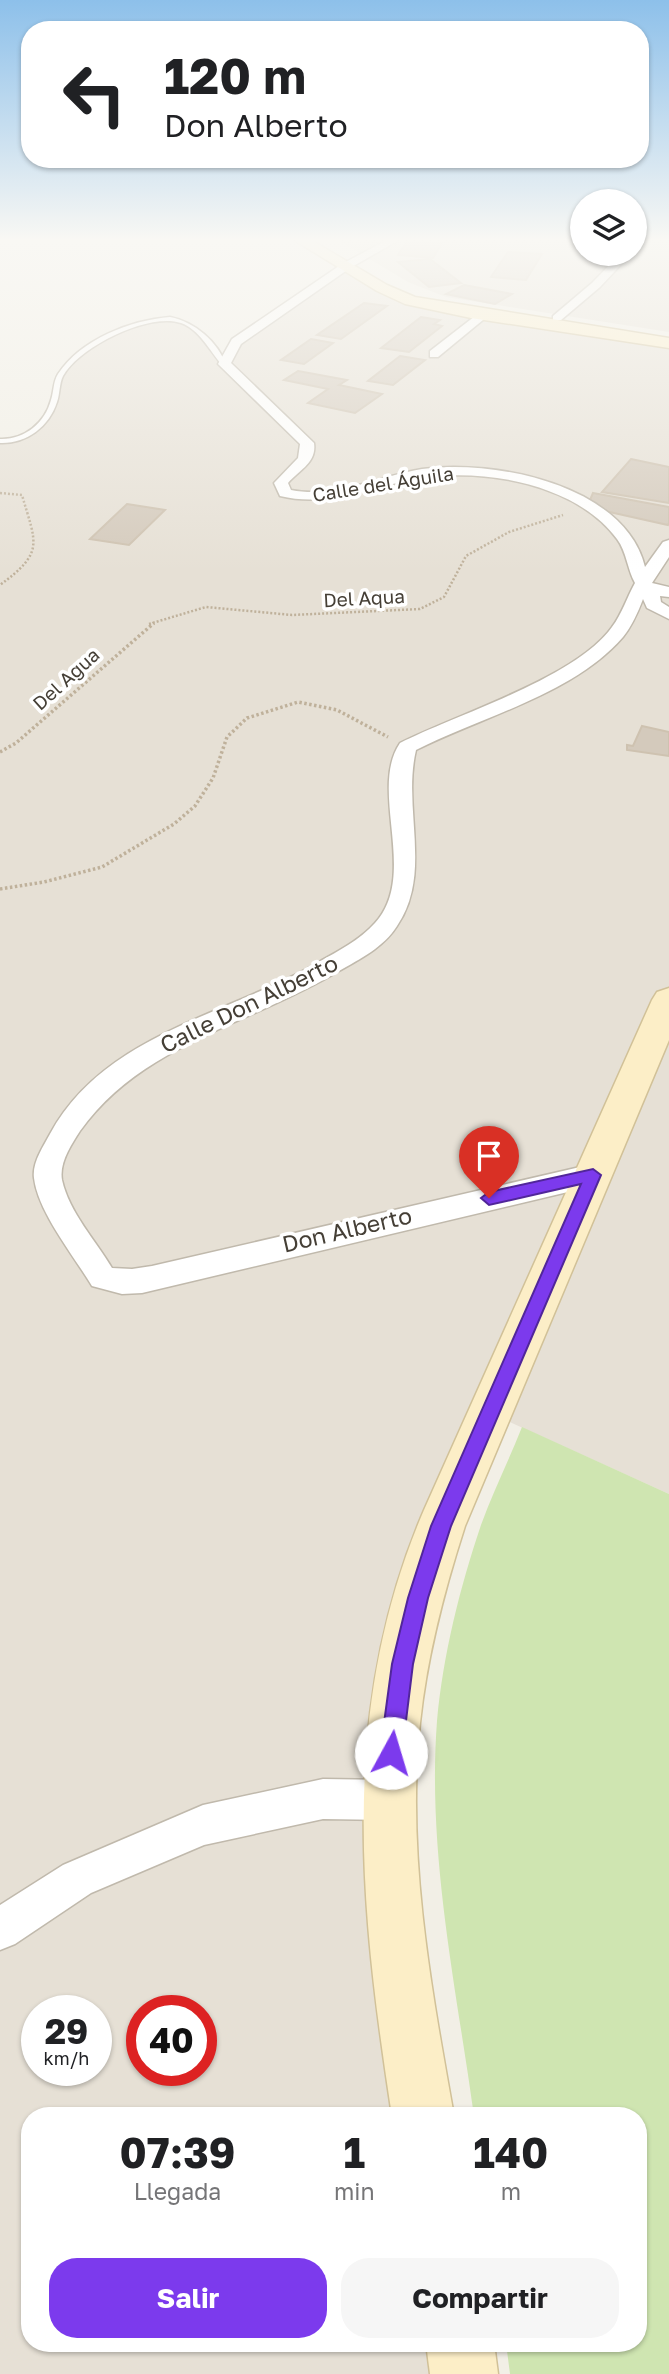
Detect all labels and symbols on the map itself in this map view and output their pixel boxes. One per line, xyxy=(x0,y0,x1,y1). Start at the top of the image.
street label: Calle del Águila xyxy=(311,461,455,506)
street label: Del Aqua xyxy=(323,584,405,611)
street label: Del Agua xyxy=(28,643,104,714)
street label: Calle Don Alberto xyxy=(155,948,342,1058)
pin xyxy=(459,1126,519,1198)
street label: Don Alberto xyxy=(279,1201,414,1258)
position arrow xyxy=(354,1716,428,1790)
speed limit sign: 40 xyxy=(126,1995,217,2086)

